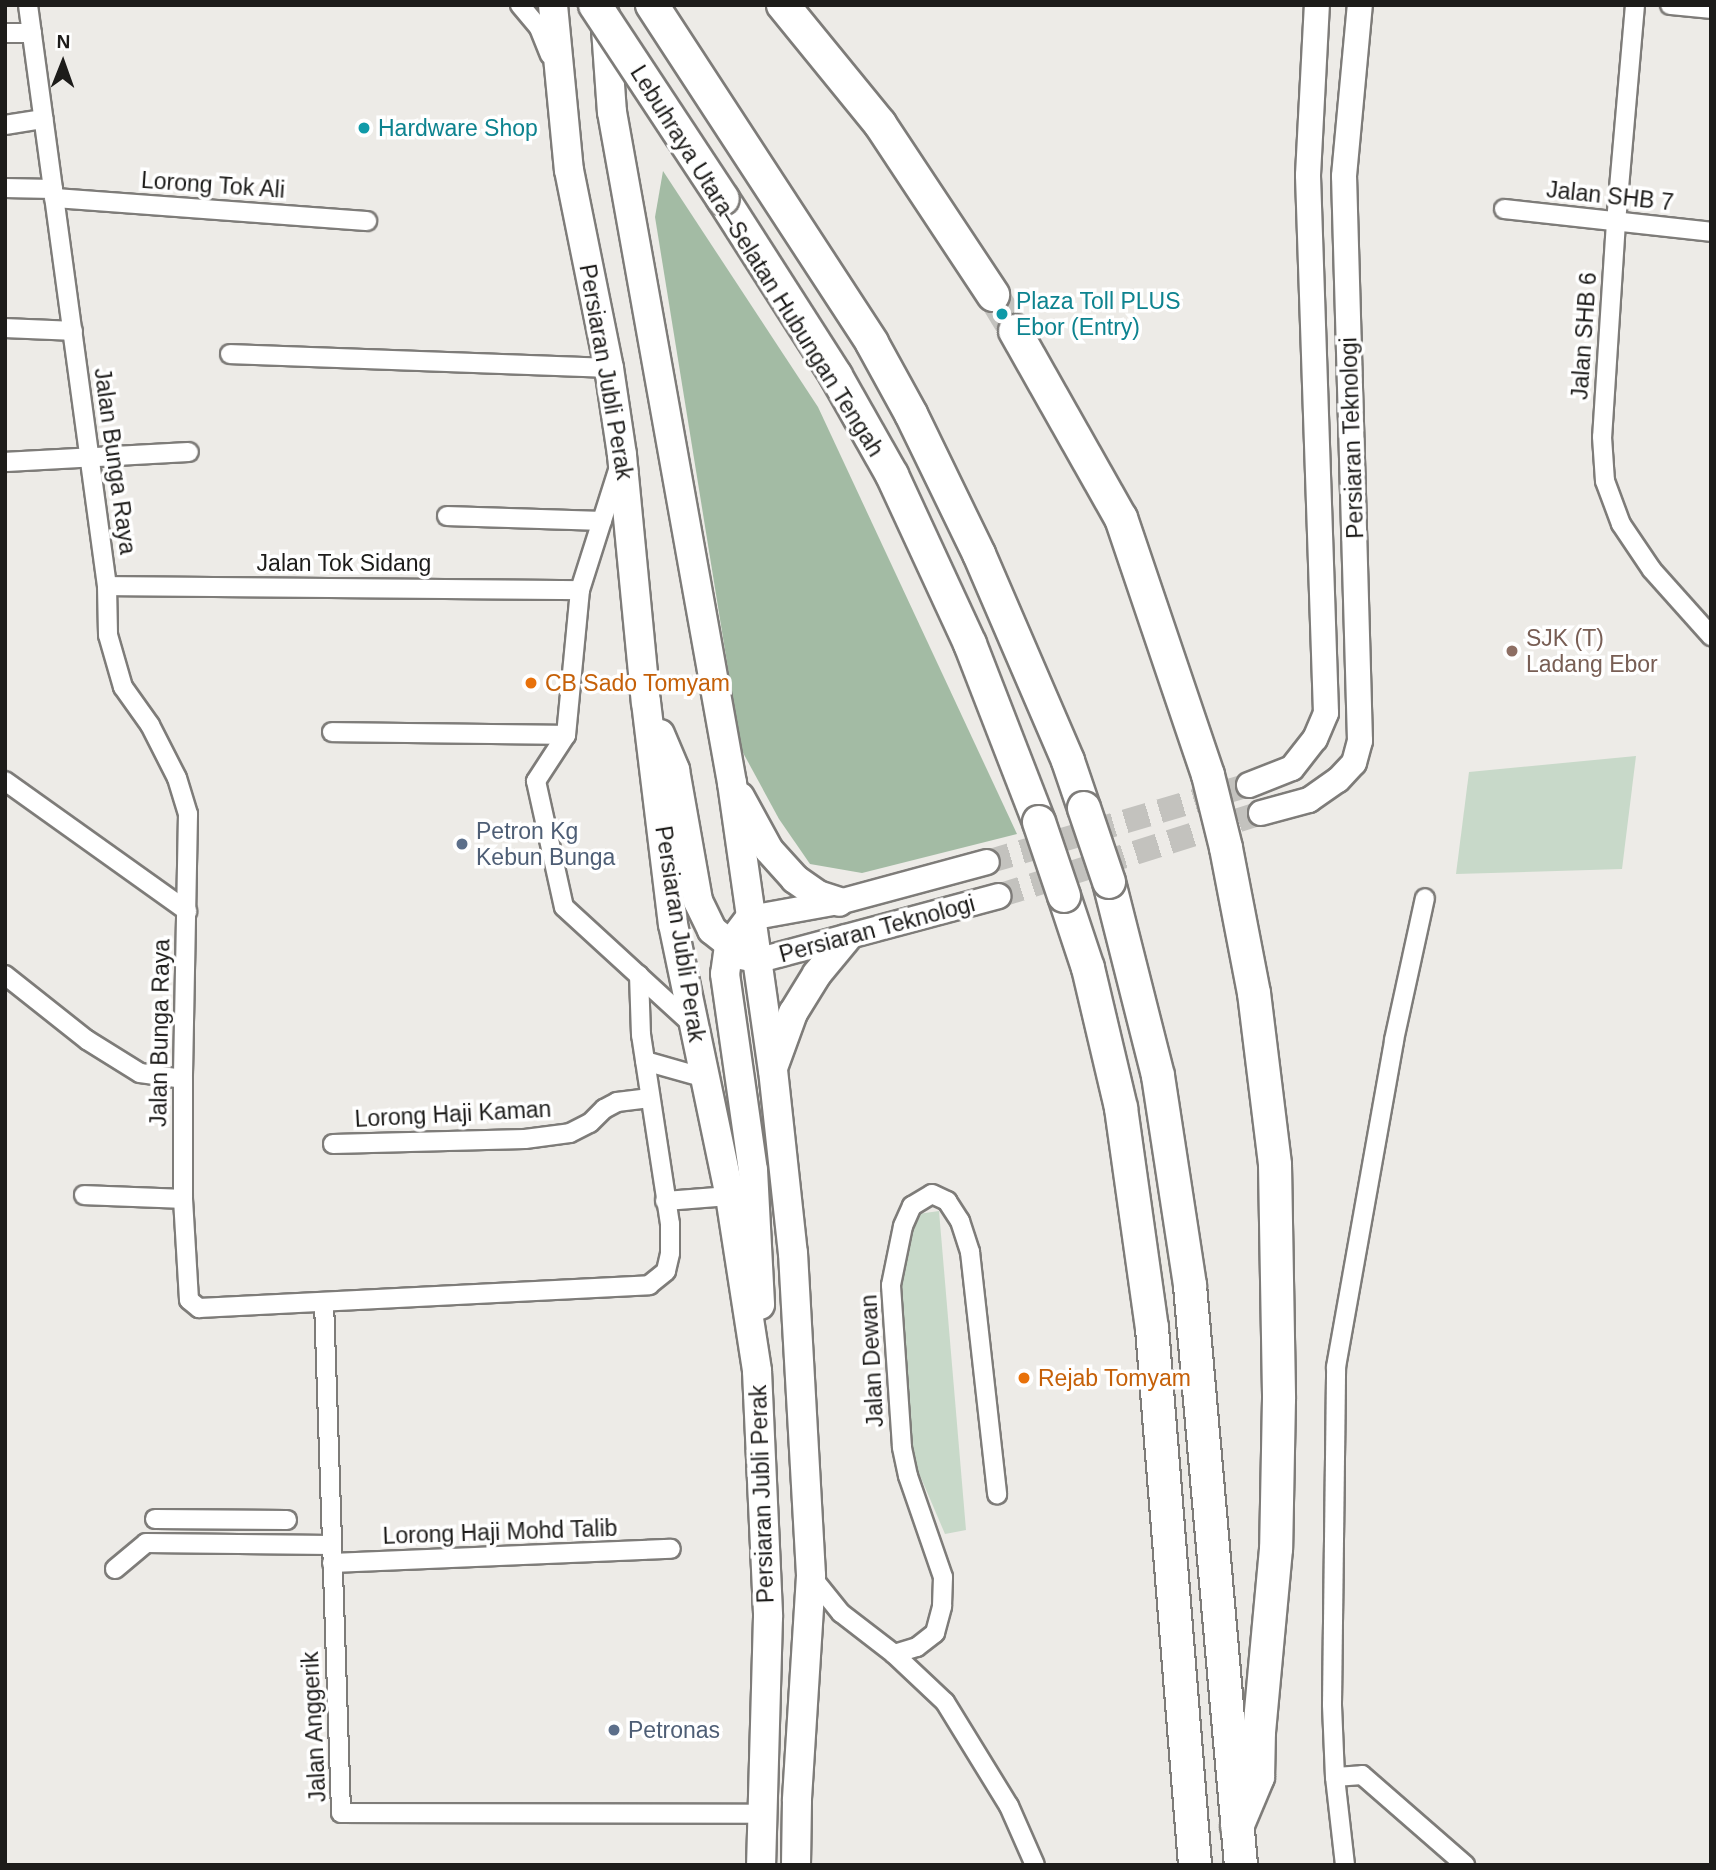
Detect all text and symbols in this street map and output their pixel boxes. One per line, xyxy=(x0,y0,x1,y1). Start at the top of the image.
north arrow xyxy=(28,28,98,98)
text: N xyxy=(56,31,70,52)
street label: Lebuhraya Utara–Selatan Hubungan Tengah xyxy=(624,60,890,462)
place label: Hardware Shop xyxy=(378,114,538,142)
marker: Hardware Shop xyxy=(356,120,372,136)
street label: Lorong Tok Ali xyxy=(139,166,287,204)
street label: Jalan SHB 7 xyxy=(1545,176,1675,216)
street label: Persiaran Jubli Perak xyxy=(573,262,639,482)
street label: Jalan SHB 6 xyxy=(1566,271,1602,401)
place label: Plaza Toll PLUS Ebor (Entry) xyxy=(1016,287,1181,341)
marker: Plaza Toll PLUS Ebor (Entry) xyxy=(994,306,1010,322)
street label: Persiaran Teknologi xyxy=(1335,337,1369,539)
street label: Jalan Bunga Raya xyxy=(88,366,142,556)
street label: Jalan Tok Sidang xyxy=(256,549,432,577)
place label: SJK (T) Ladang Ebor xyxy=(1526,624,1658,678)
marker: SJK (T) Ladang Ebor xyxy=(1504,643,1520,659)
place label: CB Sado Tomyam xyxy=(545,669,730,697)
marker: CB Sado Tomyam xyxy=(523,675,539,691)
place label: Petron Kg Kebun Bunga xyxy=(476,817,615,871)
street label: Persiaran Jubli Perak xyxy=(649,824,711,1044)
marker: Petron Kg Kebun Bunga xyxy=(454,836,470,852)
street label: Persiaran Teknologi xyxy=(776,890,978,968)
street label: Jalan Bunga Raya xyxy=(145,939,175,1127)
street label: Lorong Haji Kaman xyxy=(354,1095,552,1133)
street label: Jalan Dewan xyxy=(855,1294,889,1428)
place label: Rejab Tomyam xyxy=(1038,1364,1191,1392)
marker: Rejab Tomyam xyxy=(1016,1370,1032,1386)
street label: Persiaran Jubli Perak xyxy=(744,1384,780,1604)
street label: Lorong Haji Mohd Talib xyxy=(382,1514,618,1550)
street label: Jalan Anggerik xyxy=(296,1650,332,1804)
place label: Petronas xyxy=(628,1716,720,1744)
marker: Petronas xyxy=(606,1722,622,1738)

